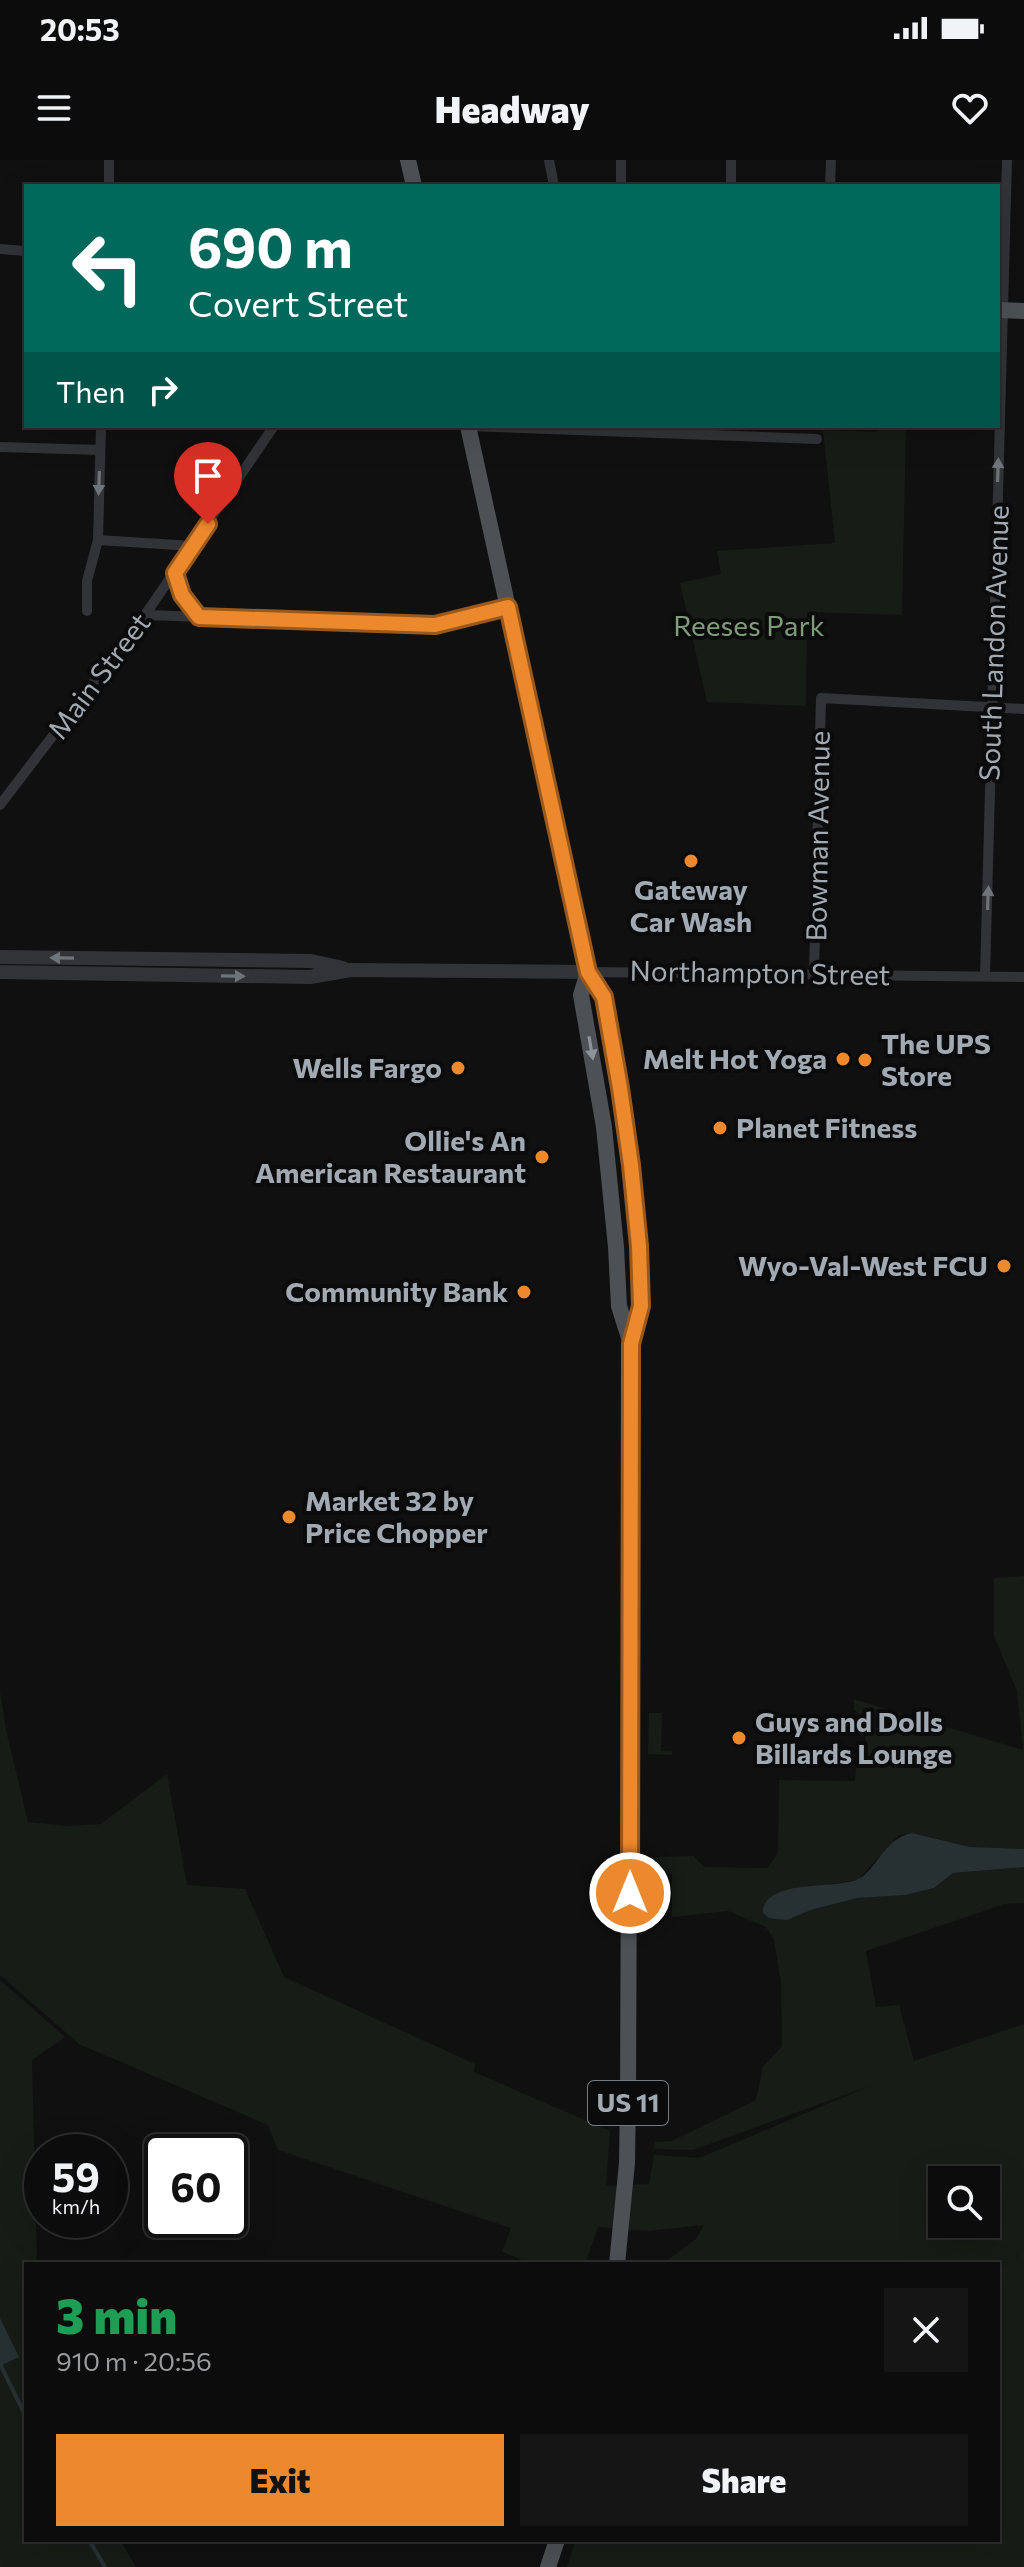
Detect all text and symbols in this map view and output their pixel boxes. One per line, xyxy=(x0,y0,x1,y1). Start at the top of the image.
text: 20:53 xyxy=(40,10,120,47)
icon: menu xyxy=(32,86,76,130)
text: Headway xyxy=(434,86,590,130)
icon: heart xyxy=(948,86,992,130)
text: 690 m xyxy=(188,211,353,280)
icon: left xyxy=(56,216,160,320)
text: Covert Street xyxy=(188,280,408,324)
icon: right xyxy=(141,368,185,412)
text: Then xyxy=(56,372,125,409)
pin xyxy=(174,442,242,524)
icon: arrive xyxy=(186,454,230,498)
one-way arrow xyxy=(992,457,1005,482)
one-way arrow xyxy=(93,471,106,496)
street label: South Landon Avenue xyxy=(971,504,1015,781)
street label: Main Street xyxy=(40,606,157,745)
park label: Reeses Park xyxy=(673,608,825,642)
street label: Bowman Avenue xyxy=(798,730,836,942)
marker: Gateway Car Wash xyxy=(682,852,700,870)
place label: Gateway Car Wash xyxy=(630,872,752,938)
one-way arrow xyxy=(982,885,995,910)
one-way arrow xyxy=(49,952,74,964)
street label: Northampton Street xyxy=(629,953,891,991)
one-way arrow xyxy=(221,970,246,982)
place label: The UPS Store xyxy=(881,1026,991,1092)
one-way arrow xyxy=(586,1036,598,1061)
place label: Melt Hot Yoga xyxy=(643,1041,827,1075)
place label: Wells Fargo xyxy=(293,1050,442,1084)
marker: Melt Hot Yoga xyxy=(834,1050,852,1068)
marker: The UPS Store xyxy=(856,1051,874,1069)
marker: Wells Fargo xyxy=(449,1059,467,1077)
place label: Planet Fitness xyxy=(736,1110,917,1144)
marker: Planet Fitness xyxy=(711,1119,729,1137)
place label: Ollie's An American Restaurant xyxy=(255,1123,526,1189)
marker: Ollie's An American Restaurant xyxy=(533,1148,551,1166)
place label: Wyo-Val-West FCU xyxy=(738,1248,988,1282)
marker: Wyo-Val-West FCU xyxy=(995,1257,1013,1275)
place label: Community Bank xyxy=(285,1274,508,1308)
marker: Community Bank xyxy=(515,1283,533,1301)
place label: Market 32 by Price Chopper xyxy=(305,1483,488,1549)
marker: Market 32 by Price Chopper xyxy=(280,1508,298,1526)
place label: Guys and Dolls Billards Lounge xyxy=(755,1704,952,1770)
marker: Guys and Dolls Billards Lounge xyxy=(730,1729,748,1747)
position arrow xyxy=(588,1851,672,1935)
road number: US 11 xyxy=(588,2081,668,2125)
speed limit sign: 60 xyxy=(144,2134,248,2238)
text: 59 xyxy=(52,2151,100,2200)
map controls xyxy=(928,2166,1000,2238)
button: search xyxy=(928,2166,1000,2238)
text: km/h xyxy=(52,2194,100,2218)
text: 3 min xyxy=(56,2285,177,2344)
button: close xyxy=(884,2288,968,2372)
text: 910 m · 20:56 xyxy=(56,2345,212,2376)
button: Exit xyxy=(56,2434,504,2526)
button: Share xyxy=(520,2434,968,2526)

